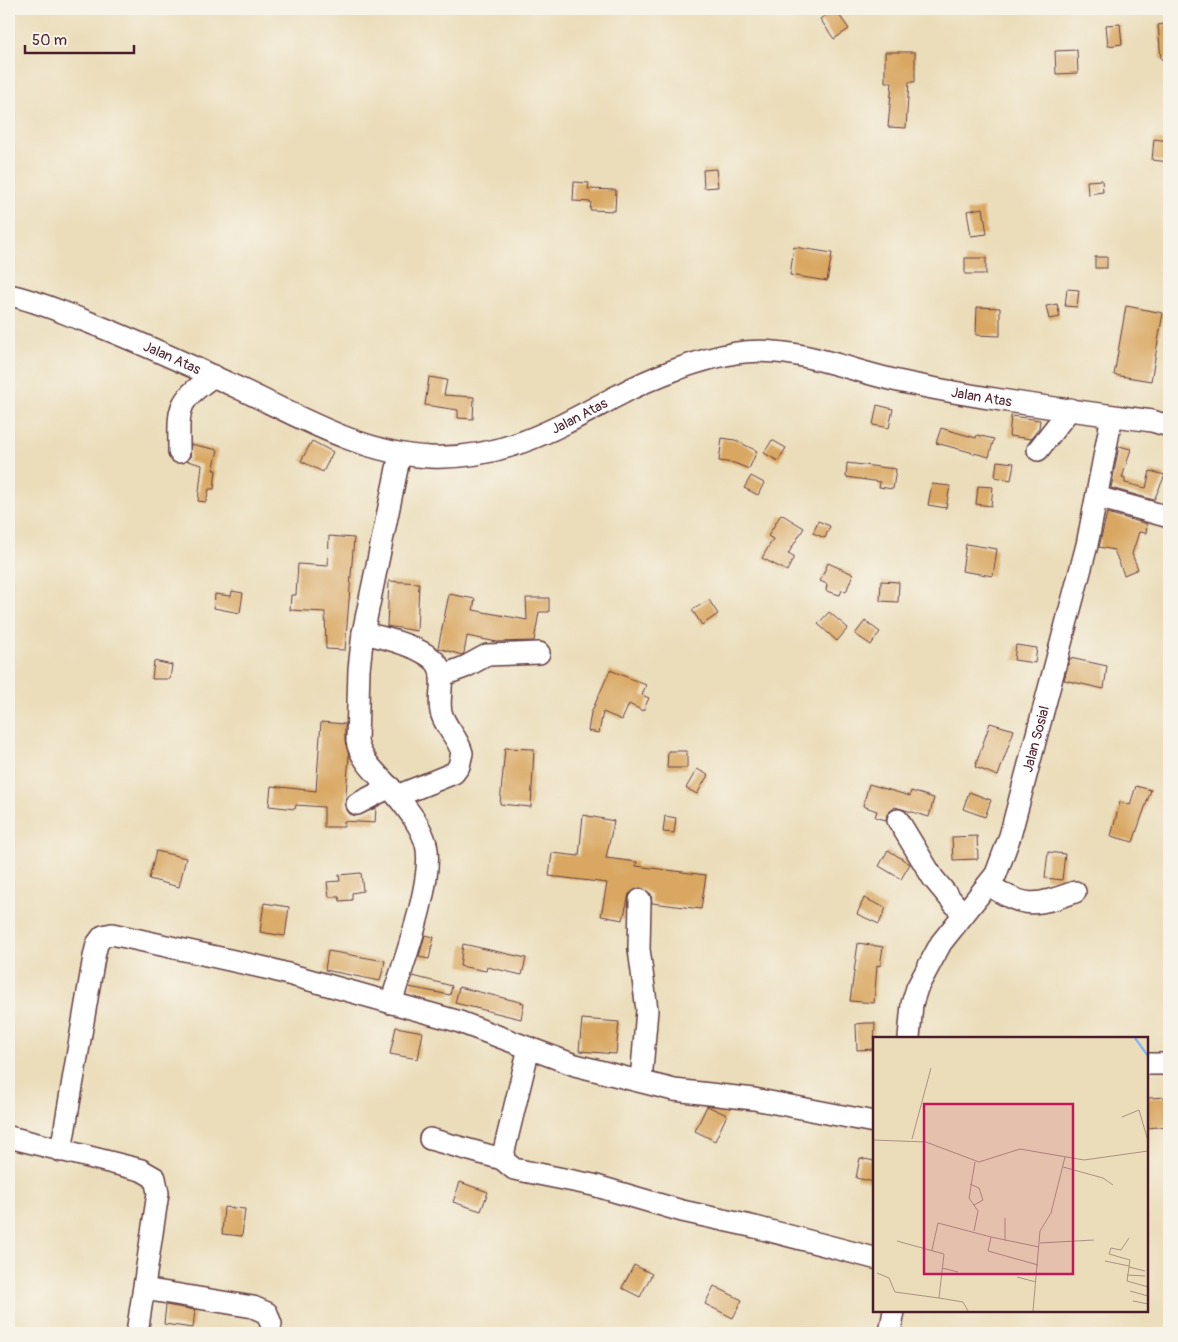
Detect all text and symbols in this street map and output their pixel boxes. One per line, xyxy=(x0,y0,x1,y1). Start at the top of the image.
scale bar xyxy=(25,22,134,54)
text: 50 m xyxy=(32,31,67,50)
street label: Jalan Atas xyxy=(141,337,204,378)
street label: Jalan Atas xyxy=(950,383,1014,410)
street label: Jalan Atas xyxy=(548,394,611,437)
street label: Jalan Sosial xyxy=(1019,704,1053,774)
inset map xyxy=(873,1037,1148,1312)

